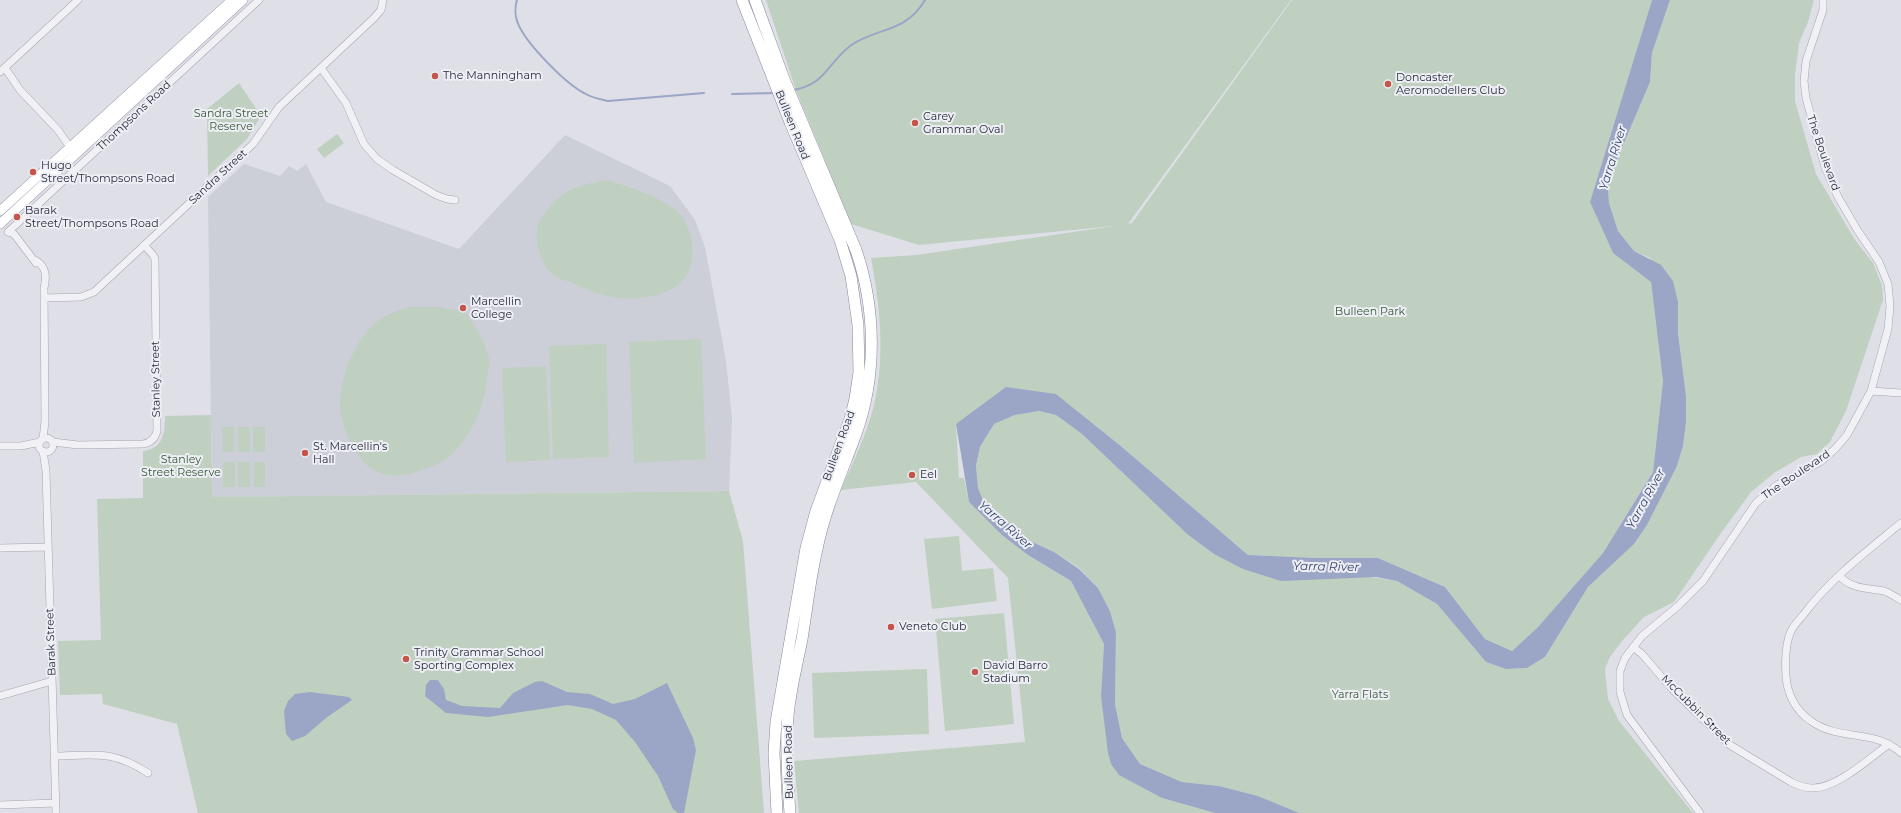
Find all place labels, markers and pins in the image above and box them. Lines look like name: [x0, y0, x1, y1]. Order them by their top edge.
place label: The Manningham: [443, 69, 542, 83]
marker: The Manningham: [430, 71, 440, 81]
place label: Doncaster Aeromodellers Club: [1396, 71, 1505, 97]
marker: Doncaster Aeromodellers Club: [1383, 79, 1393, 89]
place label: Carey Grammar Oval: [923, 110, 1004, 136]
marker: Carey Grammar Oval: [910, 118, 920, 128]
place label: Hugo Street/Thompsons Road: [41, 159, 175, 185]
marker: Hugo Street/Thompsons Road: [28, 167, 38, 177]
place label: Barak Street/Thompsons Road: [25, 204, 159, 230]
marker: Barak Street/Thompsons Road: [12, 212, 22, 222]
place label: Marcellin College: [471, 295, 521, 321]
marker: Marcellin College: [458, 303, 468, 313]
place label: St. Marcellin's Hall: [313, 440, 387, 466]
marker: St. Marcellin's Hall: [300, 448, 310, 458]
place label: Eel: [920, 468, 937, 482]
marker: Eel: [907, 470, 917, 480]
place label: Veneto Club: [899, 620, 966, 634]
marker: Veneto Club: [886, 622, 896, 632]
place label: Trinity Grammar School Sporting Complex: [414, 646, 544, 672]
marker: Trinity Grammar School Sporting Complex: [401, 654, 411, 664]
place label: David Barro Stadium: [983, 659, 1048, 685]
marker: David Barro Stadium: [970, 667, 980, 677]

